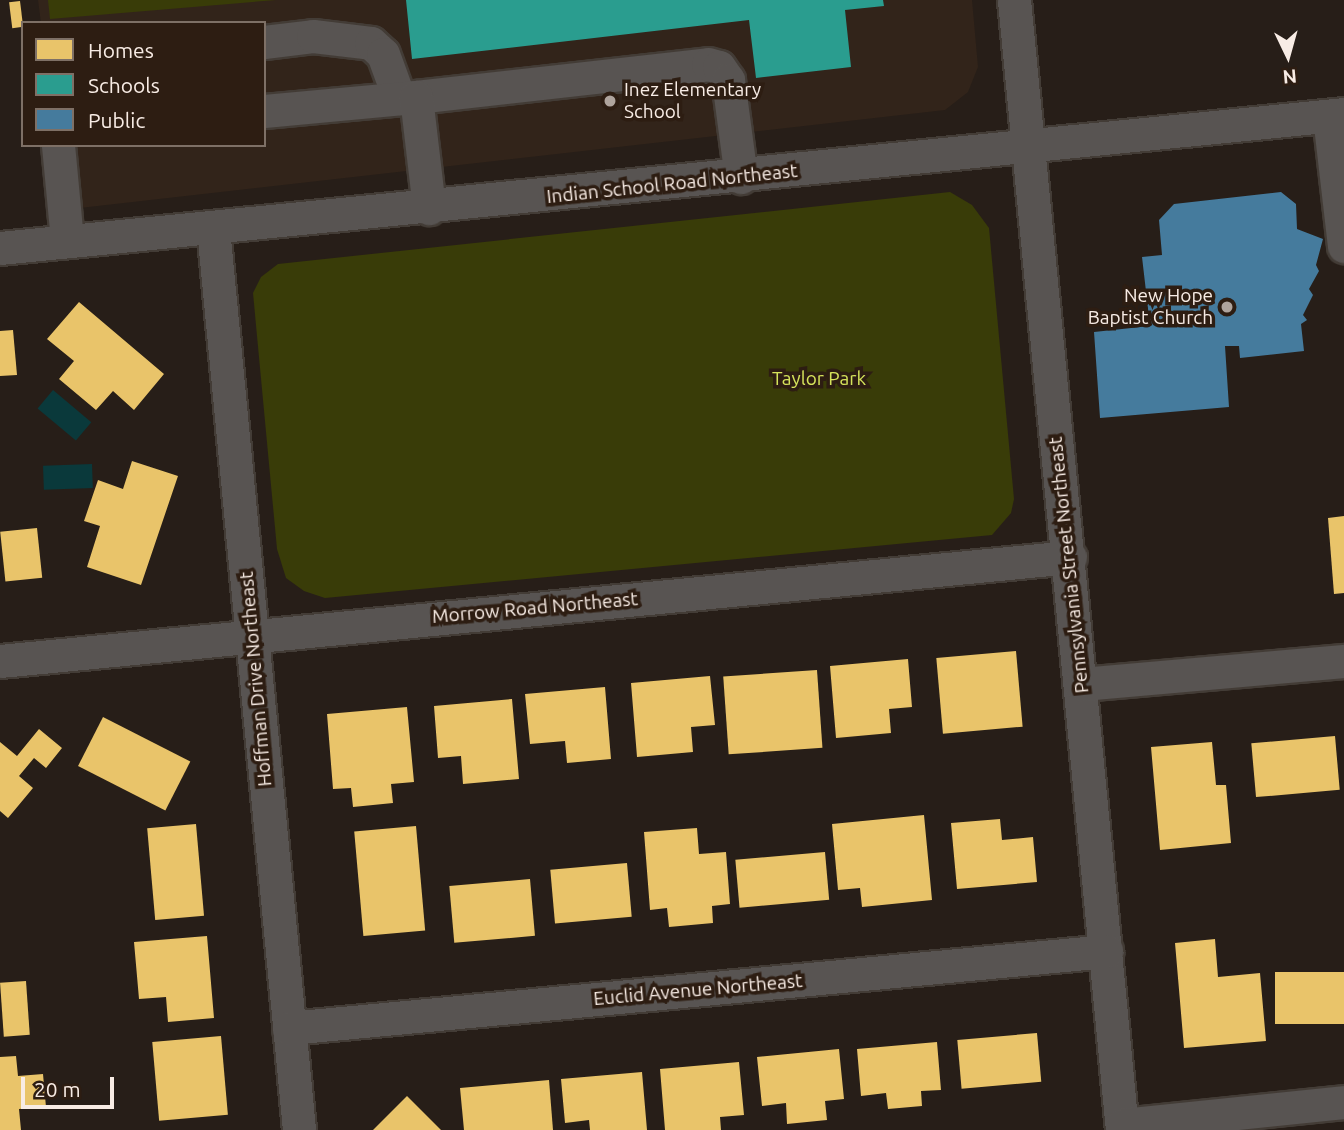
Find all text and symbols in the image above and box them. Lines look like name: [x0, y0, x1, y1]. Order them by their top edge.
legend: [21, 21, 266, 147]
north arrow: [1253, 21, 1323, 91]
text: Homes: [88, 38, 154, 62]
text: N: [1282, 65, 1298, 88]
text: Schools: [88, 73, 160, 97]
place label: Inez Elementary School: [624, 79, 761, 123]
marker: Inez Elementary School: [602, 93, 618, 109]
text: Public: [88, 108, 145, 132]
street label: Indian School Road Northeast: [546, 159, 798, 209]
place label: New Hope Baptist Church: [1088, 285, 1213, 329]
marker: New Hope Baptist Church: [1219, 299, 1235, 315]
park label: Taylor Park: [772, 368, 866, 390]
street label: Pennsylvania Street Northeast: [1044, 436, 1094, 694]
street label: Hoffman Drive Northeast: [235, 571, 277, 787]
street label: Morrow Road Northeast: [431, 588, 639, 628]
street label: Euclid Avenue Northeast: [593, 970, 803, 1010]
scale bar: [24, 1064, 117, 1108]
text: 20 m: [34, 1077, 81, 1101]

